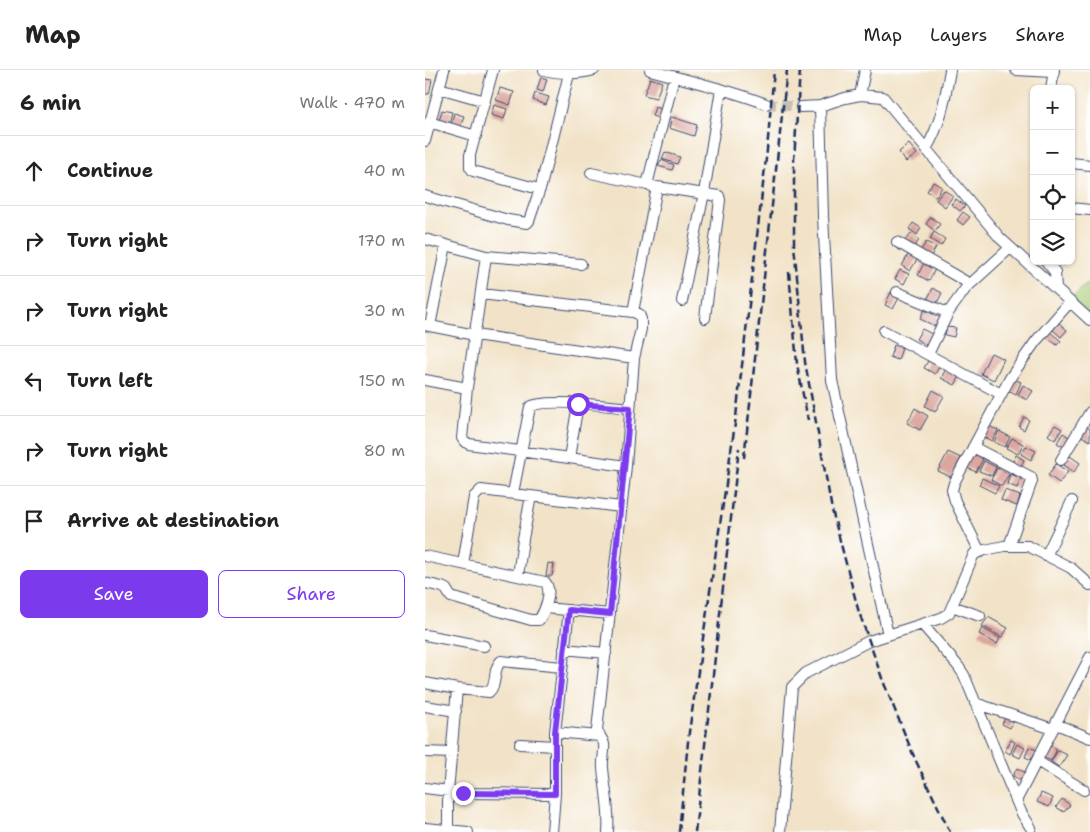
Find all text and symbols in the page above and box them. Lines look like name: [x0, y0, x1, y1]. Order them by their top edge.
text: Map: [25, 19, 81, 51]
text: Map: [864, 23, 902, 47]
text: Layers: [930, 23, 987, 47]
text: Share: [1015, 23, 1065, 47]
map controls: [1030, 85, 1075, 265]
button: +: [1030, 85, 1075, 130]
text: 6 min: [20, 89, 81, 117]
text: Walk · 470 m: [300, 92, 405, 113]
button: −: [1030, 130, 1075, 175]
icon: ahead: [20, 157, 48, 185]
text: Continue: [67, 158, 153, 183]
text: 40 m: [363, 160, 405, 181]
button: locate: [1030, 175, 1075, 220]
button: layers: [1030, 220, 1075, 265]
icon: right: [20, 227, 48, 255]
text: Turn right: [67, 228, 168, 253]
text: 170 m: [358, 230, 405, 251]
icon: right: [20, 297, 48, 325]
text: Turn right: [67, 298, 168, 323]
text: 30 m: [364, 300, 405, 321]
icon: left: [20, 367, 48, 395]
text: Turn left: [67, 368, 153, 393]
text: 150 m: [358, 370, 405, 391]
route start: [567, 393, 590, 416]
icon: right: [20, 437, 48, 465]
text: Turn right: [67, 438, 168, 463]
text: 80 m: [364, 440, 405, 461]
icon: arrive: [20, 507, 48, 535]
text: Arrive at destination: [67, 508, 279, 533]
button: Save: [20, 570, 208, 618]
button: Share: [218, 570, 405, 618]
route end: [452, 782, 475, 805]

